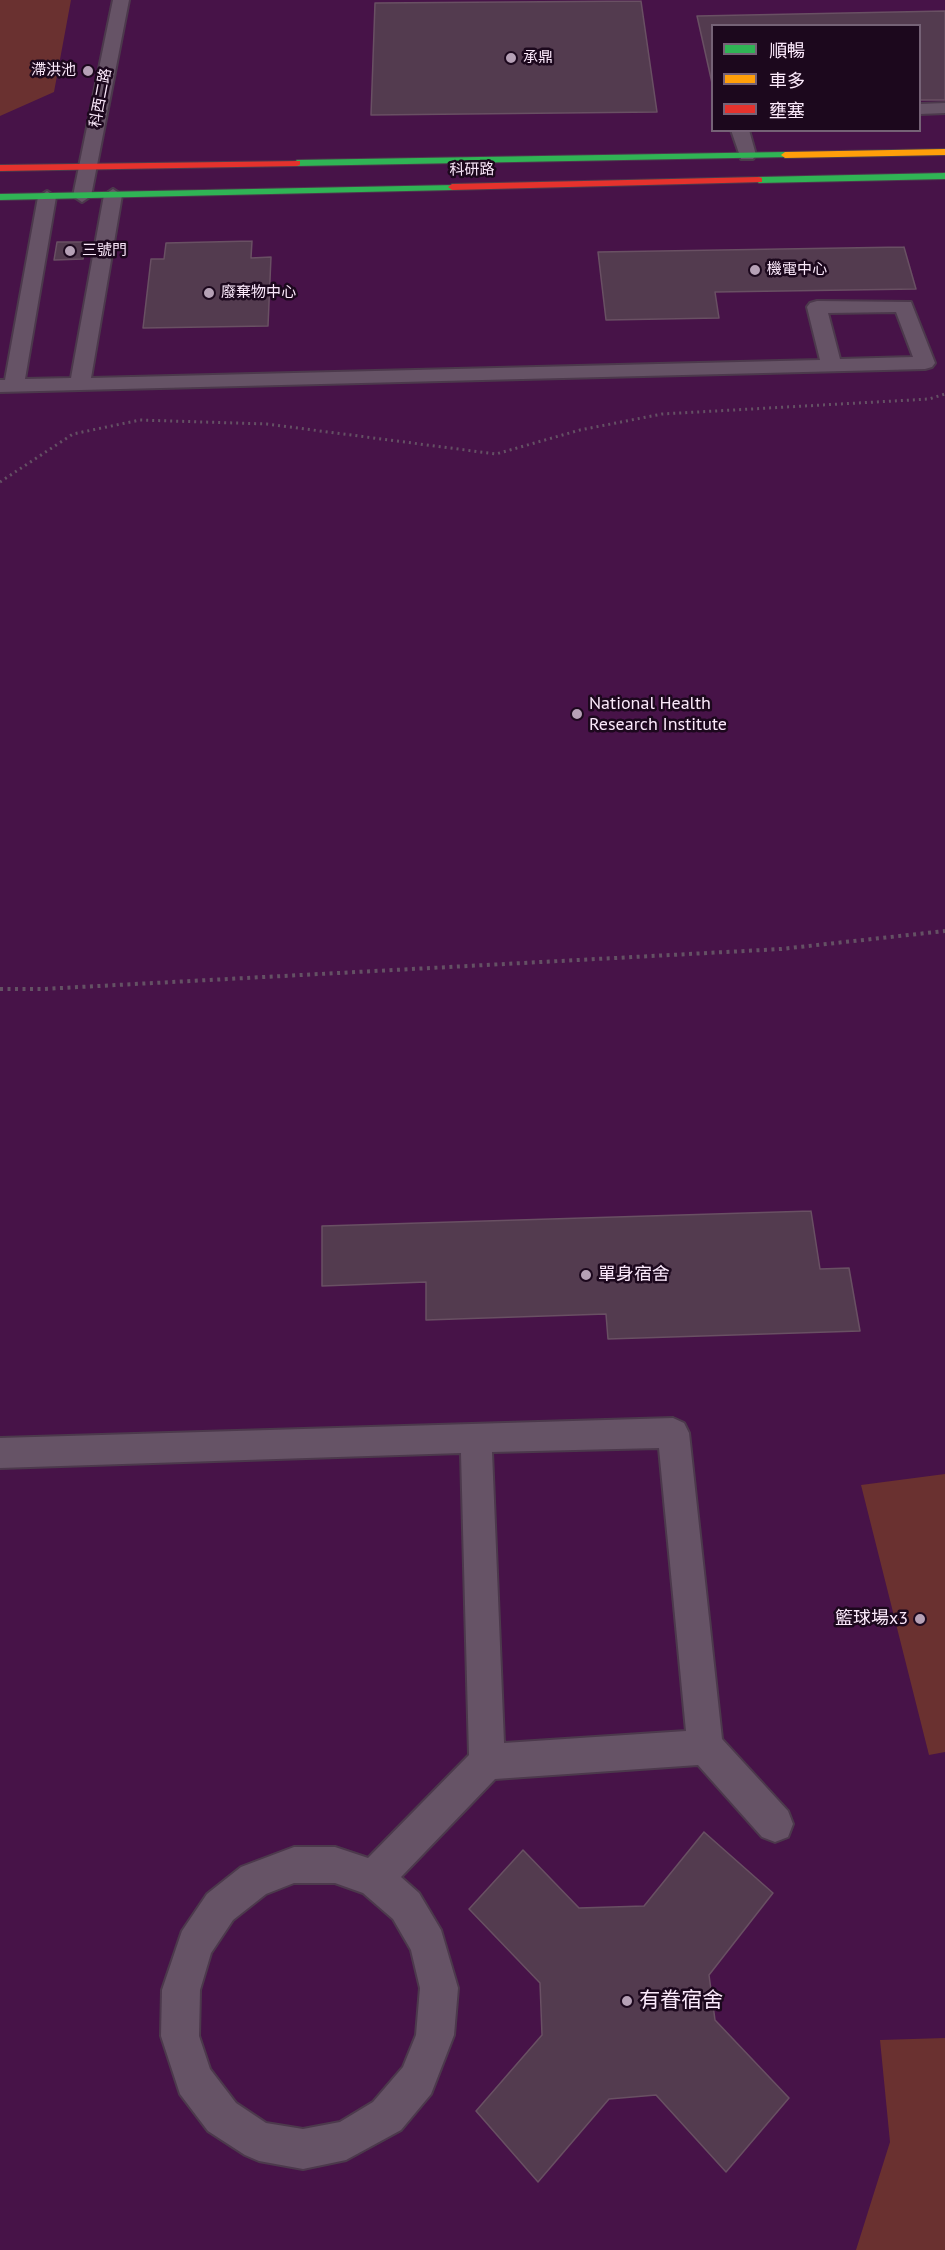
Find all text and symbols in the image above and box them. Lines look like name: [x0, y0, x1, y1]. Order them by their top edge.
legend: [711, 24, 921, 132]
text: 順暢: [769, 39, 805, 62]
place label: 承鼎: [523, 49, 553, 67]
marker: 承鼎: [504, 51, 518, 65]
place label: 滯洪池: [31, 62, 76, 80]
marker: 滯洪池: [81, 64, 95, 78]
street label: 科西二路: [86, 67, 116, 129]
text: 車多: [769, 69, 805, 92]
text: 壅塞: [769, 99, 805, 122]
street label: 科研路: [449, 161, 495, 179]
place label: 三號門: [82, 242, 127, 260]
marker: 三號門: [63, 244, 77, 258]
place label: 機電中心: [767, 261, 827, 279]
marker: 機電中心: [748, 263, 762, 277]
place label: 廢棄物中心: [221, 284, 296, 302]
marker: 廢棄物中心: [202, 286, 216, 300]
place label: National Health Research Institute: [589, 693, 727, 736]
marker: National Health Research Institute: [570, 707, 584, 721]
place label: 單身宿舍: [598, 1264, 670, 1286]
marker: 單身宿舍: [579, 1268, 593, 1282]
place label: 籃球場x3: [835, 1608, 908, 1630]
marker: 籃球場x3: [913, 1612, 927, 1626]
place label: 有眷宿舍: [639, 1988, 723, 2014]
marker: 有眷宿舍: [620, 1994, 634, 2008]

